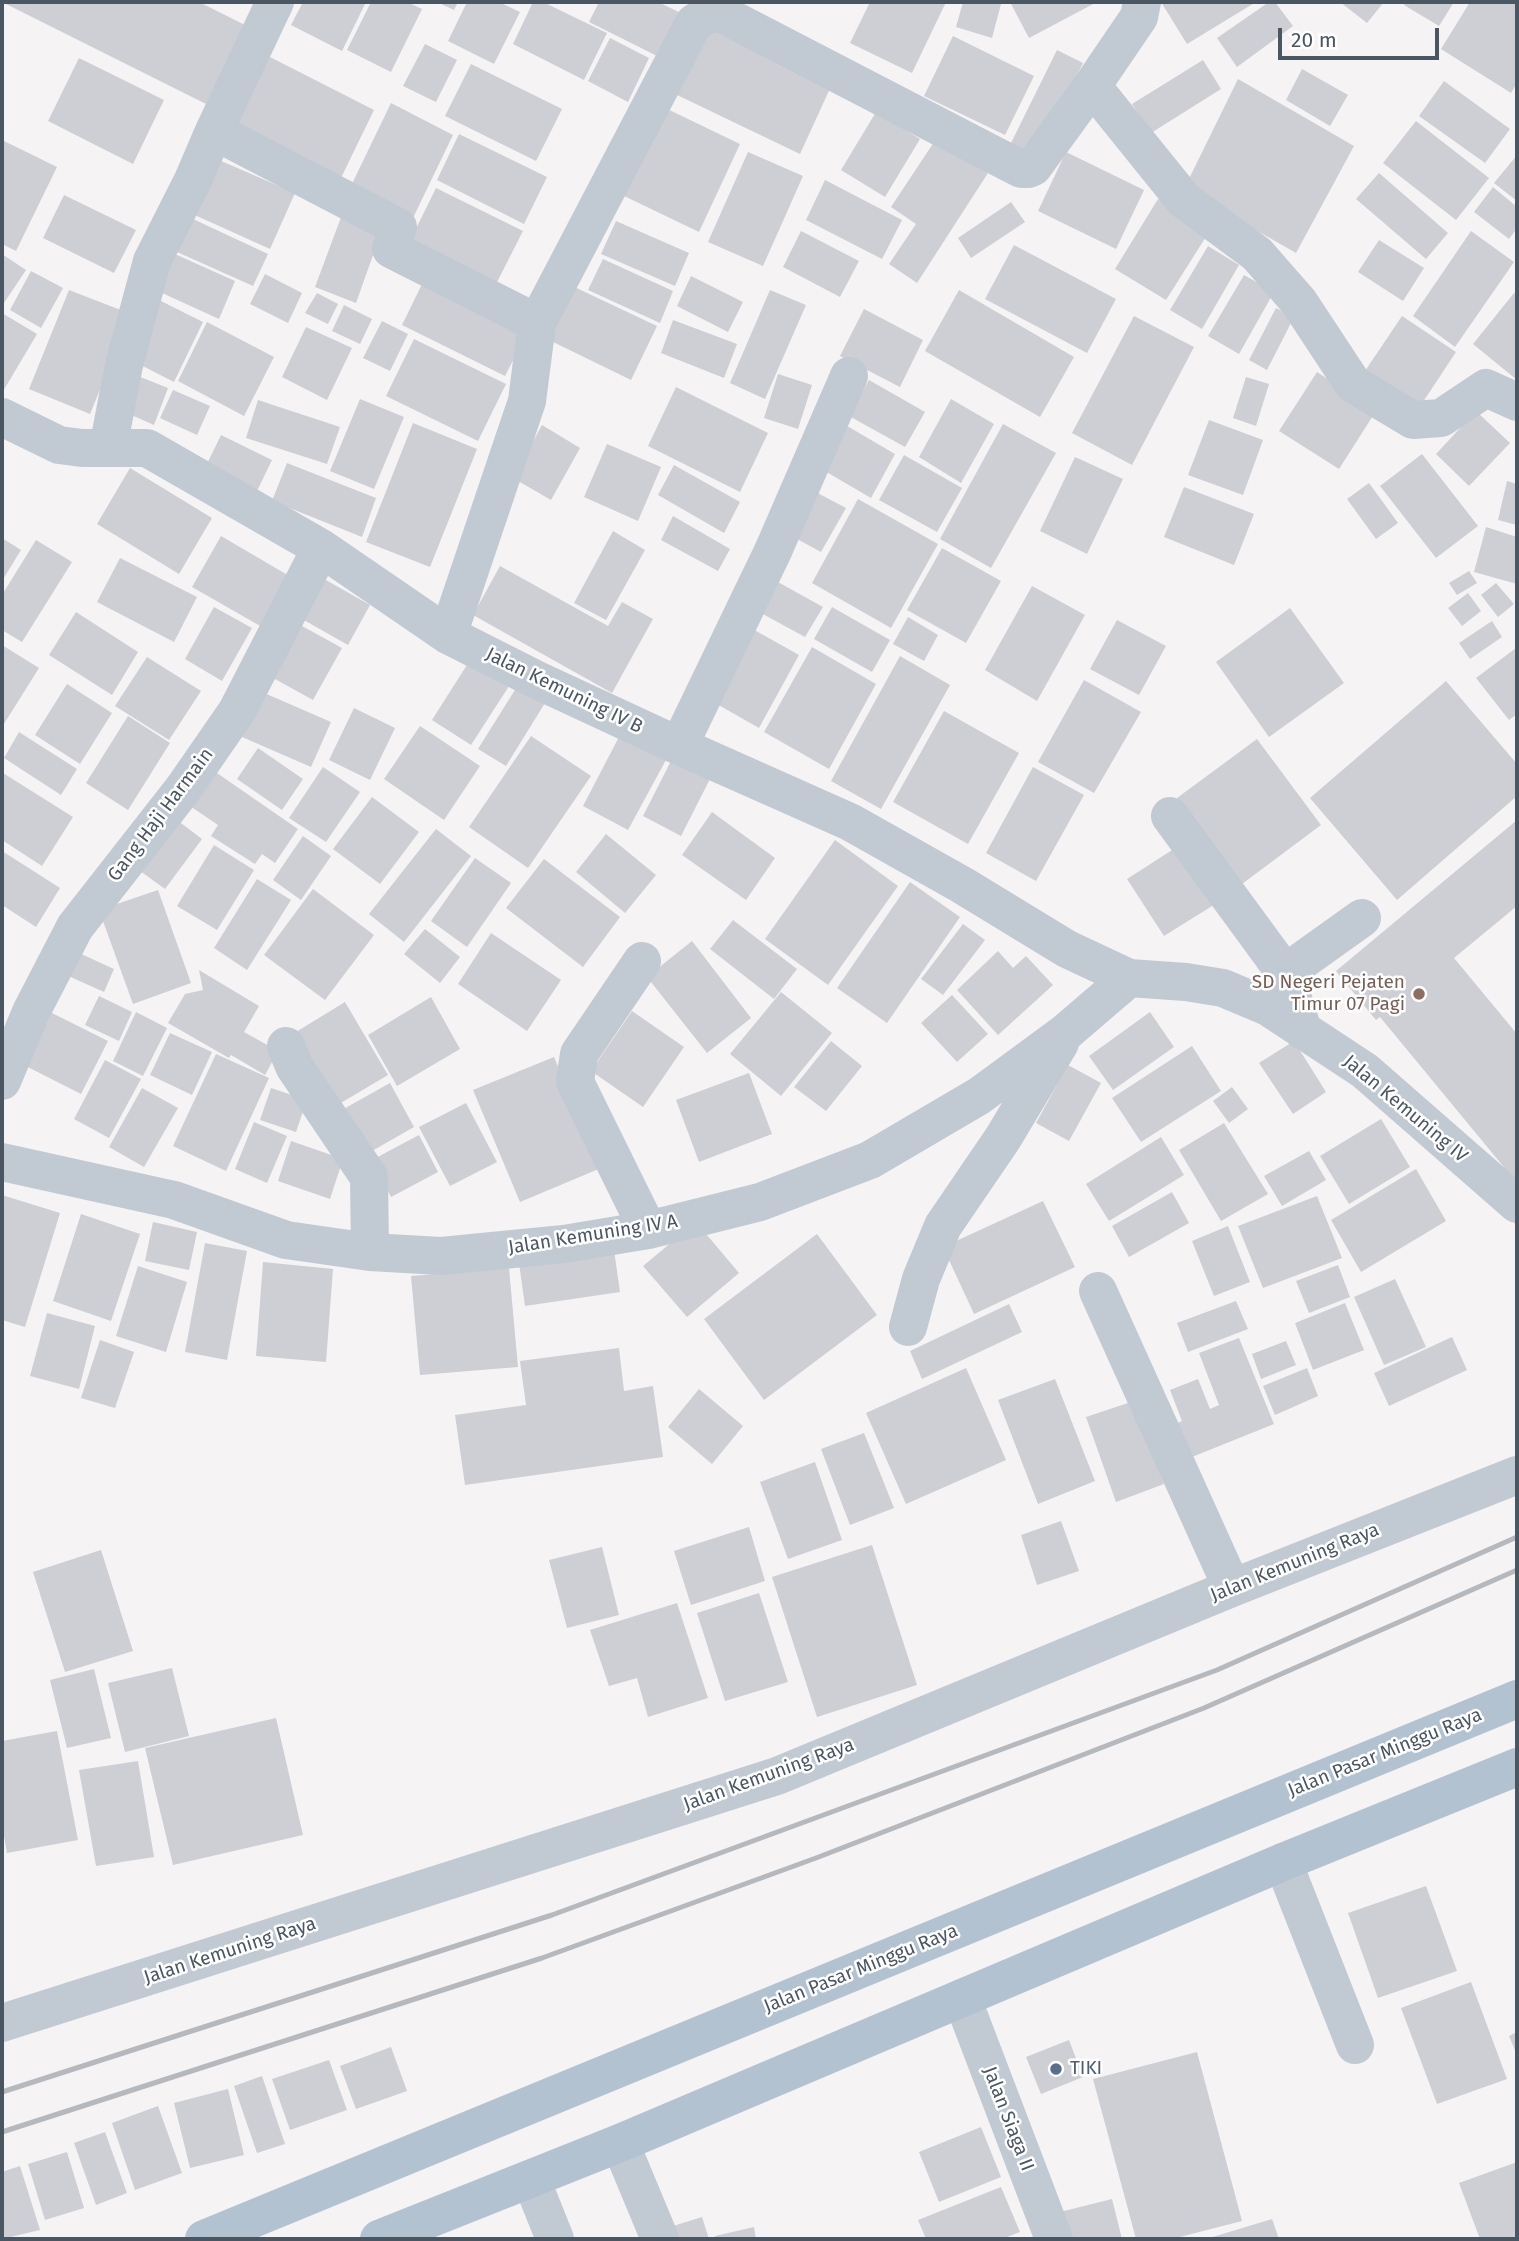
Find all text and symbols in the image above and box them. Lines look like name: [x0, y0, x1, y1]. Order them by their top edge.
scale bar: [1281, 14, 1442, 58]
text: 20 m: [1291, 27, 1337, 53]
street label: Jalan Kemuning IV B: [482, 643, 646, 739]
street label: Gang Haji Harmain: [103, 744, 219, 886]
place label: SD Negeri Pejaten Timur 07 Pagi: [1252, 972, 1405, 1016]
marker: SD Negeri Pejaten Timur 07 Pagi: [1411, 986, 1427, 1002]
street label: Jalan Kemuning IV: [1338, 1050, 1472, 1168]
street label: Jalan Kemuning IV A: [507, 1210, 679, 1260]
street label: Jalan Kemuning Raya: [1207, 1519, 1383, 1607]
street label: Jalan Pasar Minggu Raya: [1285, 1704, 1485, 1802]
street label: Jalan Kemuning Raya: [681, 1734, 857, 1816]
street label: Jalan Kemuning Raya: [141, 1912, 319, 1990]
street label: Jalan Pasar Minggu Raya: [761, 1920, 961, 2018]
place label: TIKI: [1070, 2058, 1102, 2080]
marker: TIKI: [1048, 2061, 1064, 2077]
street label: Jalan Siaga II: [978, 2064, 1038, 2174]

